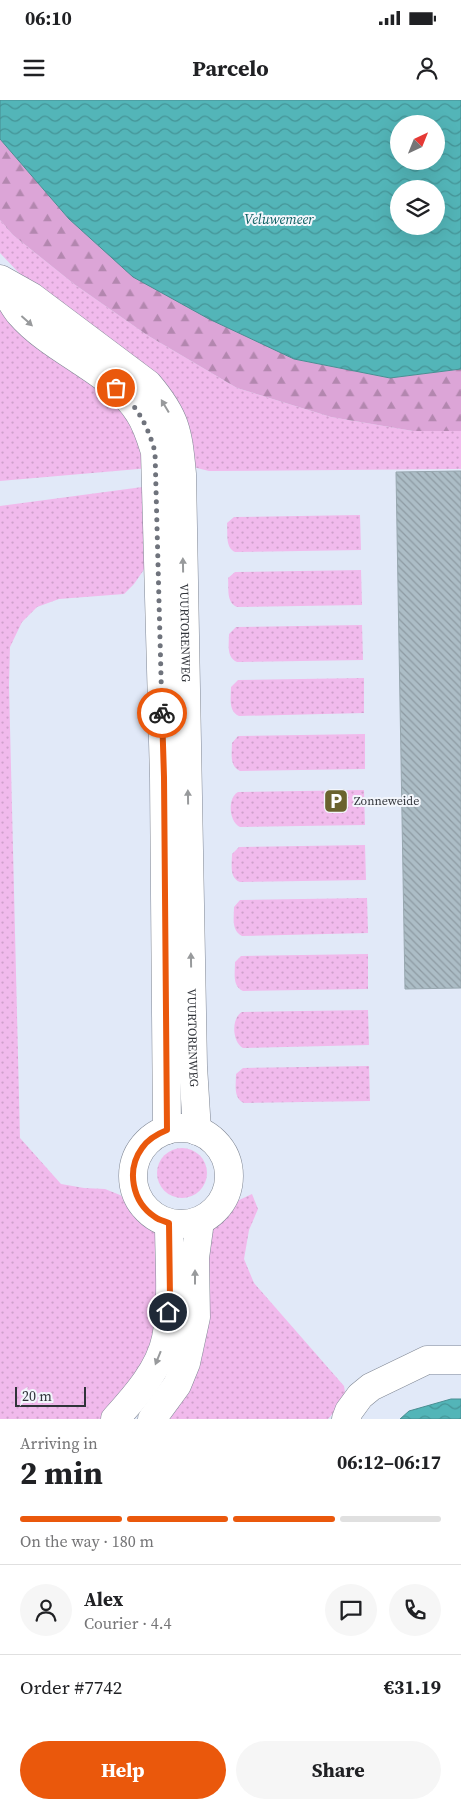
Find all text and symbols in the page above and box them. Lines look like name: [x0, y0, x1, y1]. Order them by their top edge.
text: 06:10: [25, 5, 72, 31]
text: Parcelo: [192, 53, 269, 83]
icon: menu: [20, 54, 48, 82]
icon: person: [413, 54, 441, 82]
north arrow: [390, 115, 445, 170]
map controls: [390, 115, 445, 235]
button: layers: [390, 180, 445, 235]
water label: Veluwemeer: [244, 209, 314, 229]
one-way arrow: [21, 315, 33, 327]
pin: [95, 367, 137, 409]
icon: bag: [102, 374, 130, 402]
one-way arrow: [160, 399, 169, 412]
one-way arrow: [179, 557, 187, 573]
street label: VUURTORENWEG: [176, 583, 194, 682]
courier: [137, 688, 187, 738]
icon: bike: [148, 699, 176, 727]
parking icon: Zonneweide: [323, 788, 349, 814]
one-way arrow: [184, 789, 192, 805]
place label: Zonneweide: [354, 793, 419, 809]
one-way arrow: [187, 952, 195, 968]
street label: VUURTORENWEG: [184, 988, 202, 1087]
one-way arrow: [191, 1268, 199, 1284]
pin: [147, 1291, 189, 1333]
icon: home: [154, 1298, 182, 1326]
one-way arrow: [154, 1351, 162, 1366]
scale bar: [15, 1384, 86, 1407]
text: 20 m: [22, 1386, 52, 1406]
text: Arriving in: [20, 1432, 98, 1454]
text: 06:12–06:17: [337, 1449, 441, 1475]
text: 2 min: [20, 1451, 103, 1495]
text: On the way · 180 m: [20, 1530, 154, 1552]
button: person: [20, 1584, 72, 1636]
button: chat: [325, 1584, 377, 1636]
button: phone: [389, 1584, 441, 1636]
text: Alex: [84, 1586, 123, 1612]
text: Courier · 4.4: [84, 1612, 172, 1634]
text: Order #7742: [20, 1674, 122, 1700]
text: €31.19: [384, 1674, 441, 1700]
button: Help: [20, 1741, 226, 1799]
button: Share: [236, 1741, 441, 1799]

